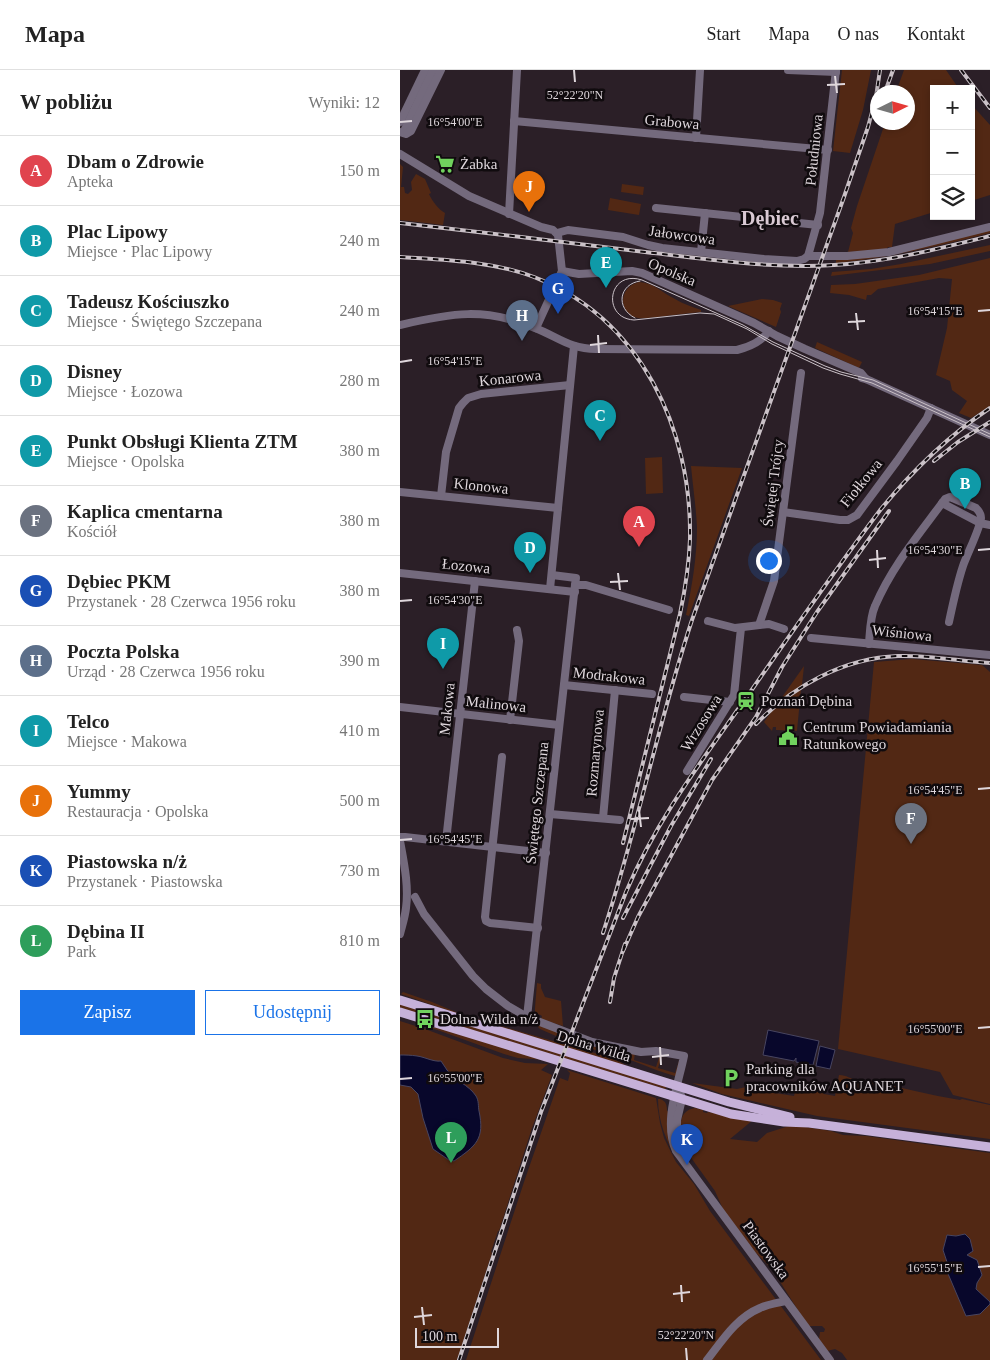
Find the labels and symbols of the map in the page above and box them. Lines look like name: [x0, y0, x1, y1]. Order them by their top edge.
north arrow: [870, 85, 915, 130]
text: 52°22'20"N: [547, 88, 604, 102]
street label: Grabowa: [644, 112, 700, 132]
street label: Południowa: [802, 113, 826, 186]
text: 16°54'00"E: [427, 115, 483, 129]
supermarket icon: Żabka: [434, 153, 456, 175]
place label: Żabka: [460, 156, 498, 172]
pin: J: [513, 171, 545, 212]
district label: Dębiec: [741, 207, 799, 230]
street label: Jałowcowa: [648, 222, 716, 248]
pin: E: [590, 247, 622, 288]
street label: Opolska: [646, 255, 698, 289]
pin: G: [542, 273, 574, 314]
pin: H: [506, 300, 538, 341]
text: 16°54'15"E: [907, 304, 963, 318]
text: 16°54'15"E: [427, 354, 483, 368]
street label: Konarowa: [478, 367, 542, 389]
pin: C: [584, 400, 616, 441]
street label: Świętej Trójcy: [760, 438, 786, 528]
street label: Fiołkowa: [837, 456, 885, 510]
pin: B: [949, 468, 981, 509]
street label: Klonowa: [453, 475, 510, 497]
pin: A: [623, 506, 655, 547]
pin: D: [514, 532, 546, 573]
text: 16°54'30"E: [907, 543, 963, 557]
your location: [756, 548, 782, 574]
street label: Łozowa: [441, 556, 491, 577]
text: 16°54'30"E: [427, 593, 483, 607]
street label: Wiśniowa: [871, 622, 933, 644]
pin: I: [427, 628, 459, 669]
street label: Modrakowa: [572, 664, 646, 688]
street label: Makowa: [436, 682, 458, 736]
station icon: Poznań Dębina: [735, 690, 757, 712]
street label: Wrzosowa: [677, 692, 725, 754]
street label: Malinowa: [465, 693, 527, 715]
place label: Poznań Dębina: [761, 693, 853, 709]
street label: Rozmarynowa: [583, 708, 607, 797]
place label: Centrum Powiadamiania Ratunkowego: [803, 719, 952, 752]
public building icon: Centrum Powiadamiania Ratunkowego: [777, 725, 799, 747]
street label: Świętego Szczepana: [523, 741, 551, 865]
text: 16°54'45"E: [907, 783, 963, 797]
pin: F: [895, 803, 927, 844]
text: 16°54'45"E: [427, 832, 483, 846]
bus stop icon: Dolna Wilda n/ż: [414, 1008, 436, 1030]
place label: Dolna Wilda n/ż: [440, 1011, 539, 1027]
text: 16°55'00"E: [907, 1022, 963, 1036]
street label: Dolna Wilda: [555, 1027, 633, 1065]
place label: Parking dla pracowników AQUANET: [746, 1061, 903, 1094]
parking icon: Parking dla pracowników AQUANET: [720, 1067, 742, 1089]
text: 16°55'00"E: [427, 1071, 483, 1085]
pin: L: [435, 1122, 467, 1163]
pin: K: [671, 1124, 703, 1165]
street label: Piastowska: [740, 1218, 793, 1282]
text: 16°55'15"E: [907, 1261, 963, 1275]
scale bar: [415, 1325, 499, 1348]
text: 52°22'20"N: [658, 1328, 715, 1342]

